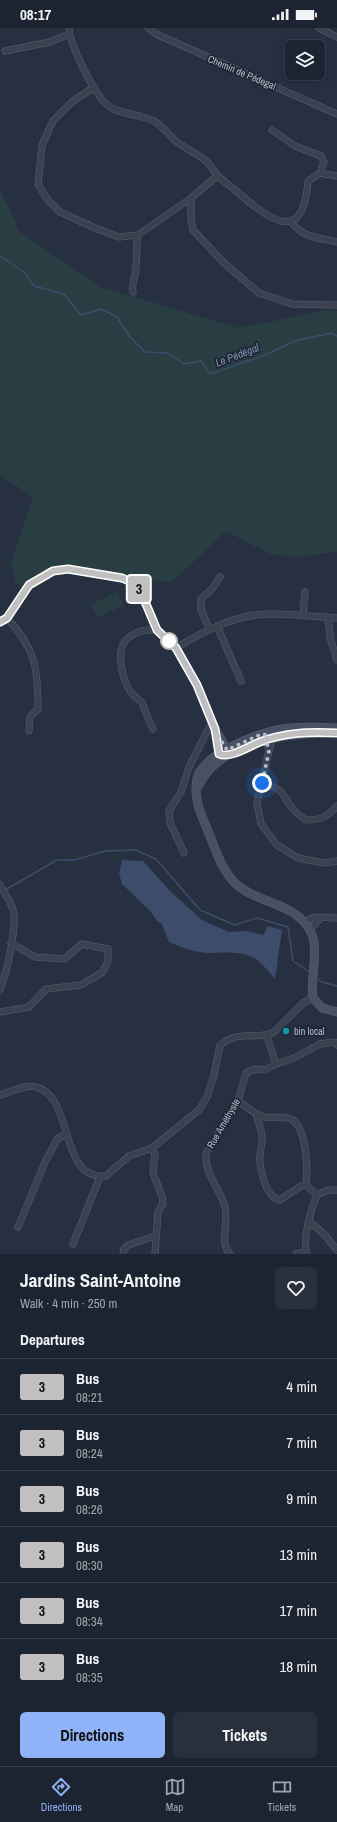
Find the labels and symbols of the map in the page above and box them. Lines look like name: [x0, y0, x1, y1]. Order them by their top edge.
street label: Chemin de Pédegal: [206, 52, 278, 93]
water label: Le Pédégal: [213, 340, 262, 370]
line badge: 3: [126, 576, 152, 602]
unlabelled marker: [160, 632, 178, 650]
your location: [252, 773, 272, 793]
place label: bin local: [294, 1025, 325, 1038]
marker: bin local: [281, 1026, 291, 1036]
street label: Rue Améthyste: [204, 1096, 243, 1151]

